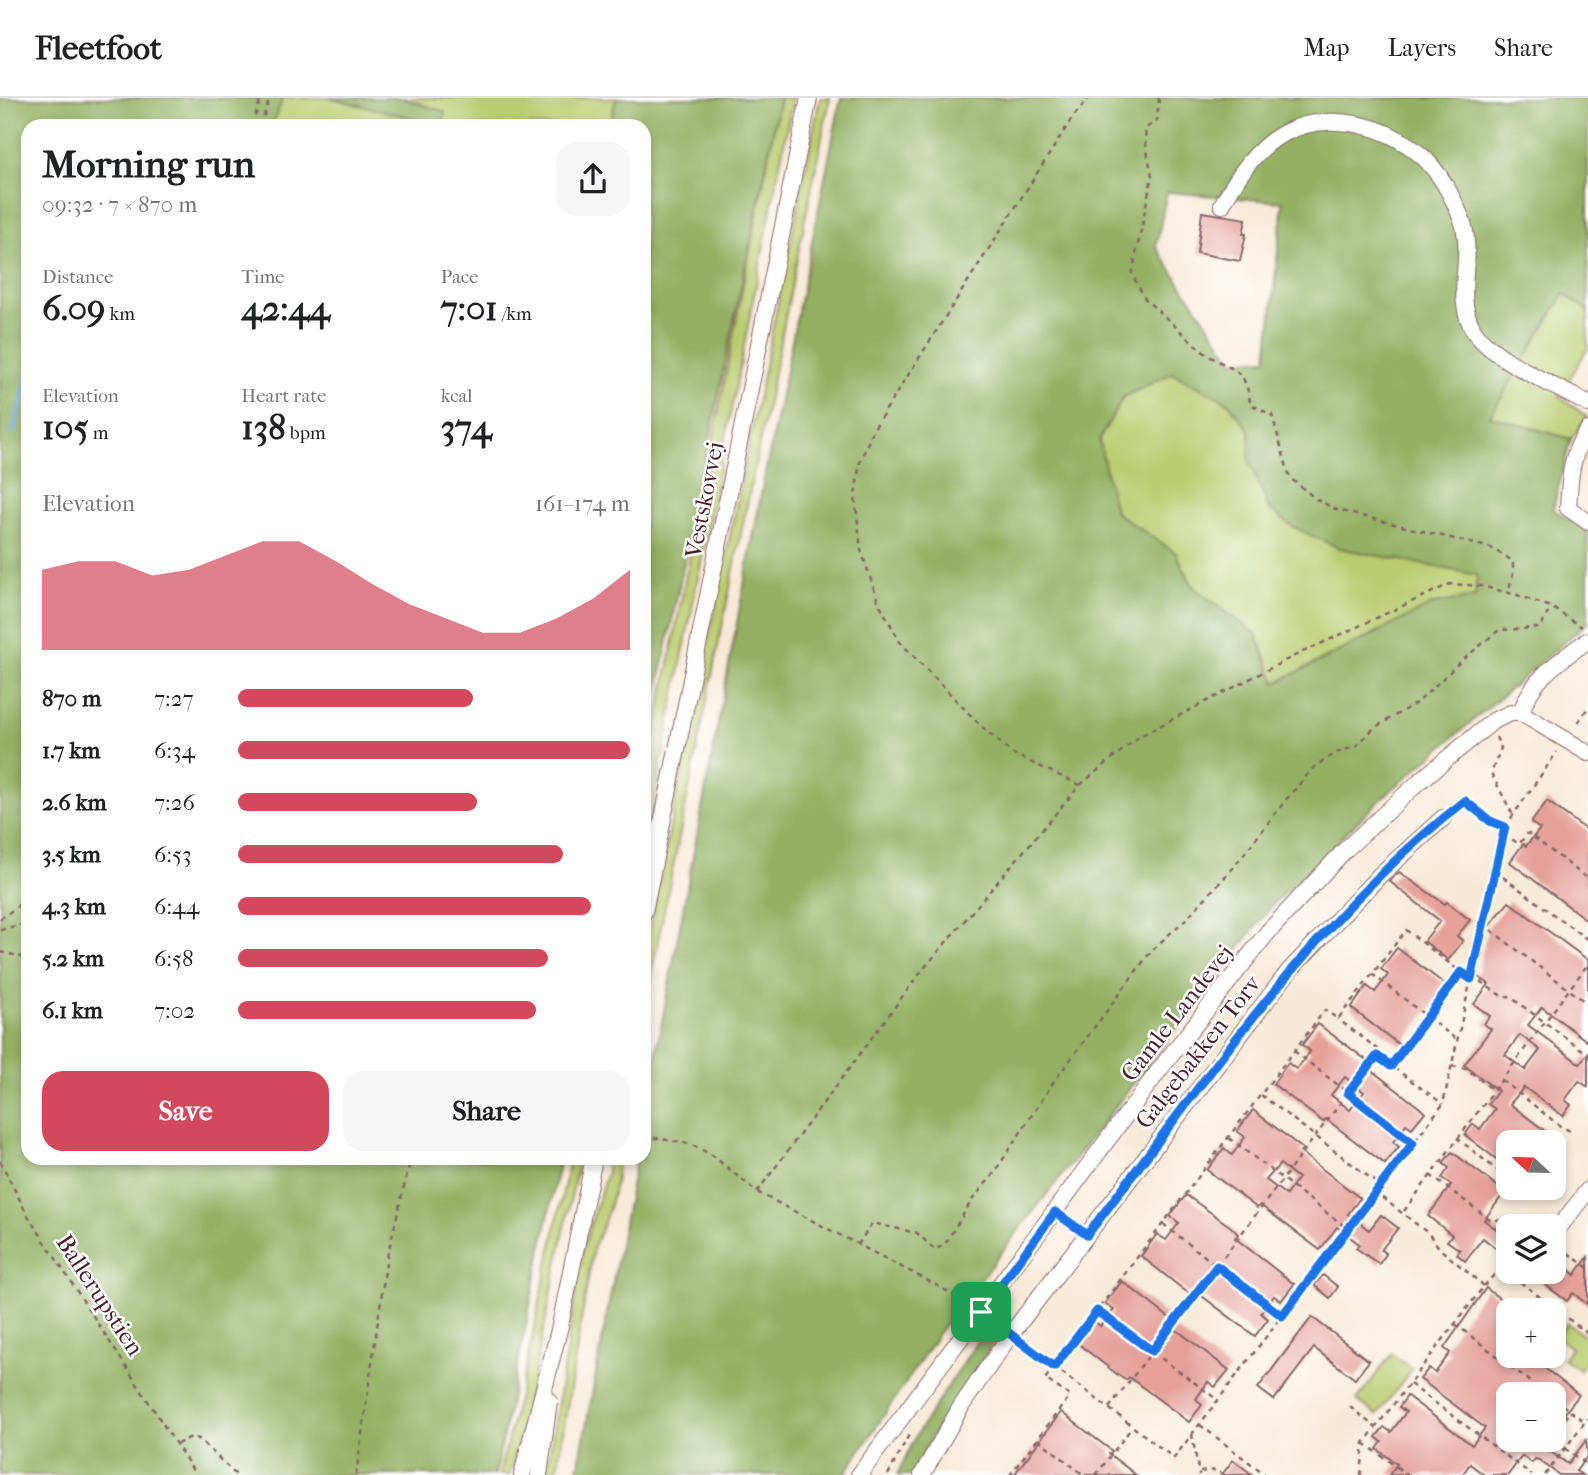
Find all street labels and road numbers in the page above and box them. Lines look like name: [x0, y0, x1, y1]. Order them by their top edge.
street label: Vestskovvej: [679, 440, 729, 561]
street label: Gamle Landevej: [1115, 939, 1239, 1087]
street label: Galgebakken Torv: [1130, 969, 1267, 1134]
street label: Ballerupstien: [50, 1229, 150, 1361]

